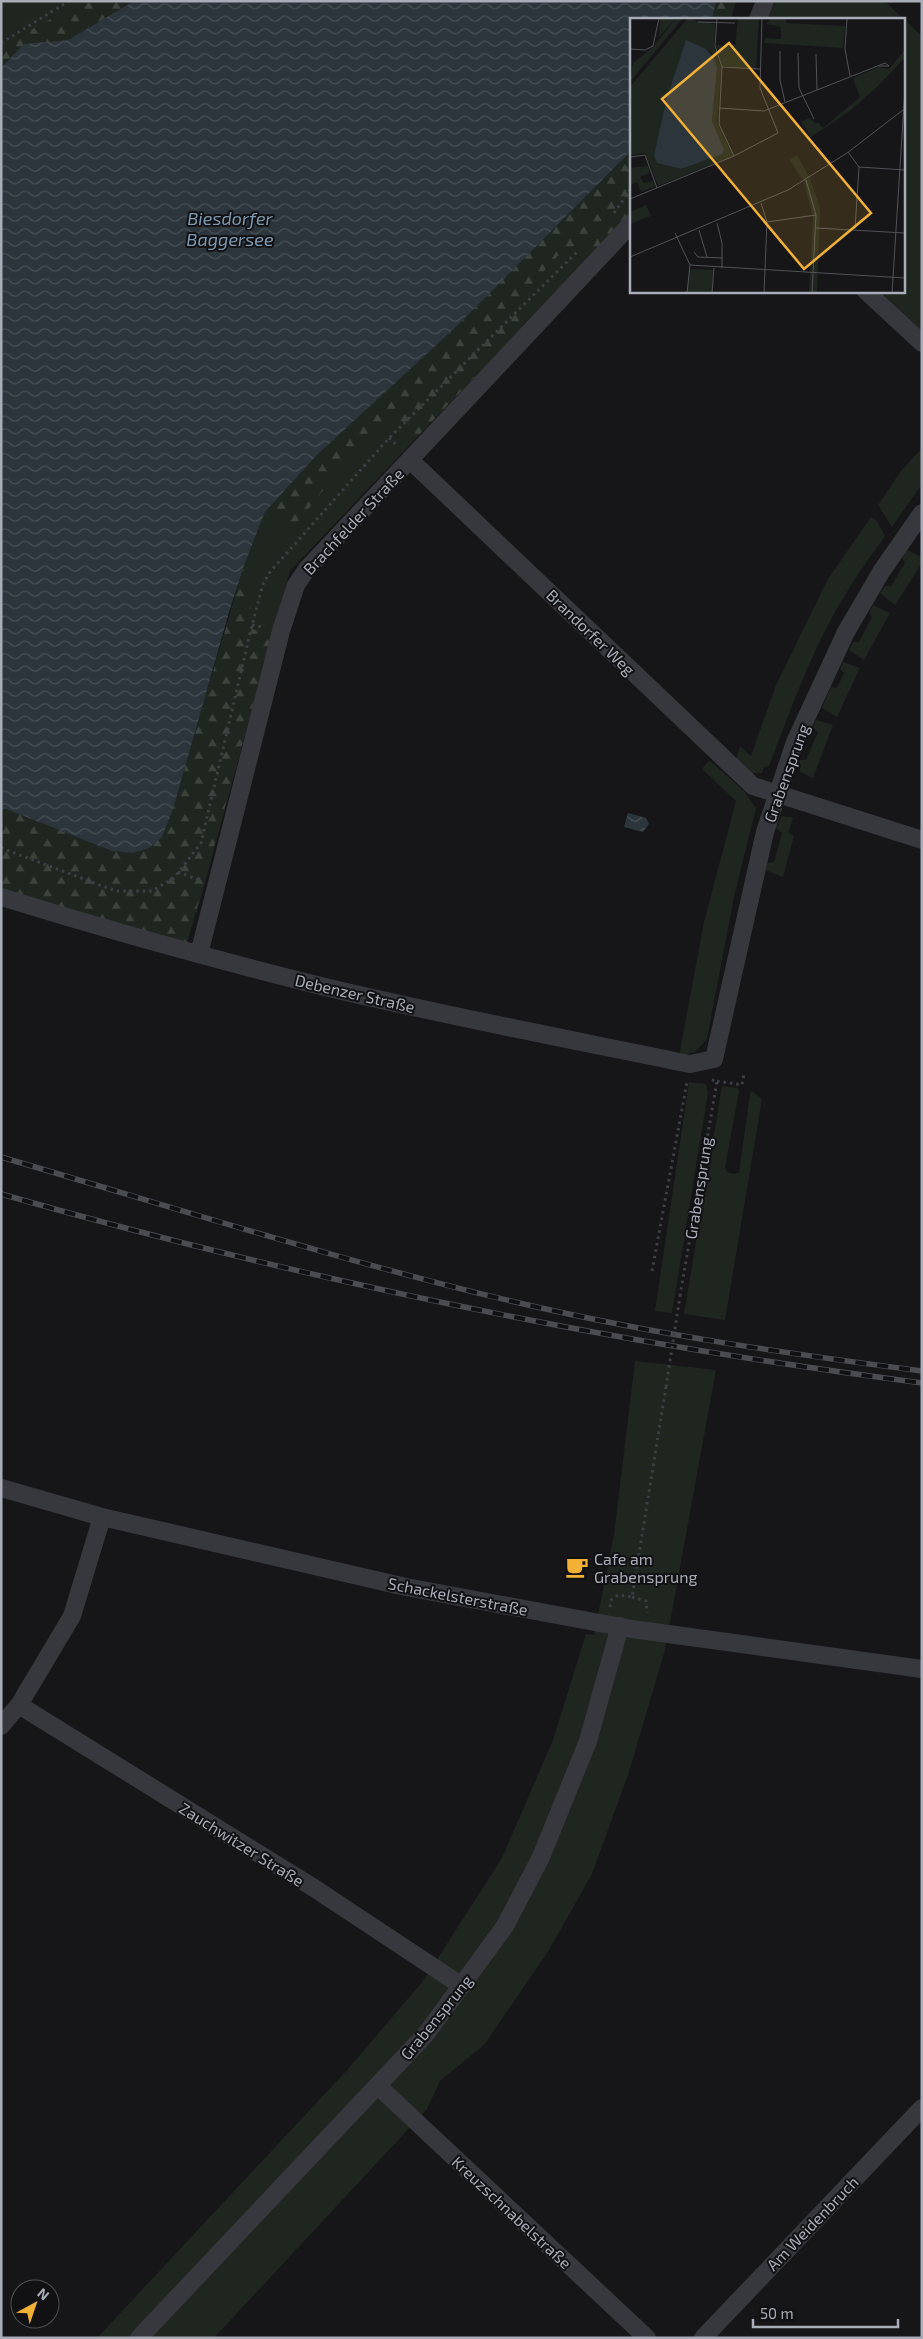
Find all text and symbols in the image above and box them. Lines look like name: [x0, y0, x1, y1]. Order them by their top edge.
inset map: [630, 18, 906, 292]
water label: Biesdorfer Baggersee: [186, 207, 274, 250]
street label: Brachfelder Straße: [299, 464, 407, 578]
street label: Brandorfer Weg: [543, 585, 639, 679]
street label: Grabensprung: [759, 721, 813, 825]
street label: Debenzer Straße: [293, 970, 417, 1016]
street label: Grabensprung: [681, 1135, 715, 1241]
place label: Cafe am Grabensprung: [594, 1549, 697, 1586]
cafe icon: Cafe am Grabensprung: [564, 1554, 590, 1580]
street label: Schackelsterstraße: [386, 1573, 530, 1619]
street label: Zauchwitzer Straße: [176, 1798, 308, 1890]
street label: Grabensprung: [396, 1971, 476, 2063]
street label: Kreuzschnabelstraße: [448, 2152, 576, 2272]
street label: Am Weidenbruch: [762, 2172, 862, 2274]
north arrow: [10, 2279, 60, 2329]
text: N: [34, 2284, 53, 2303]
scale bar: [753, 2296, 898, 2328]
text: 50 m: [760, 2304, 794, 2322]

